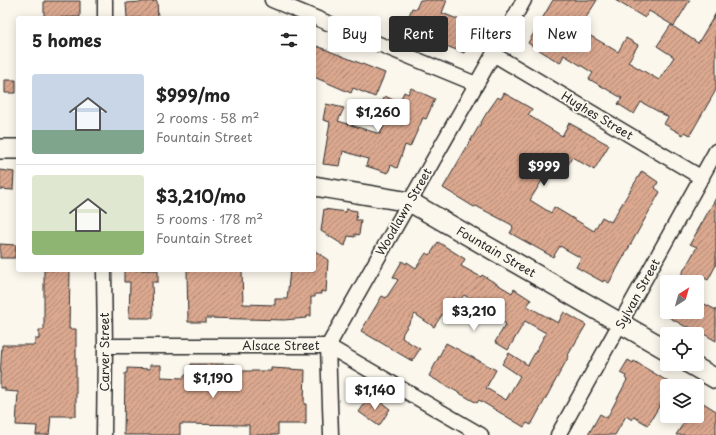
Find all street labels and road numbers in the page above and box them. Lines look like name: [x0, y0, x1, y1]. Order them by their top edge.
street label: Hughes Street: [558, 87, 637, 144]
street label: Woodlawn Street: [371, 164, 436, 259]
street label: Fountain Street: [454, 221, 540, 281]
street label: Sylvan Street: [610, 255, 664, 332]
street label: Carver Street: [95, 313, 113, 391]
street label: Alsace Street: [242, 336, 320, 354]

